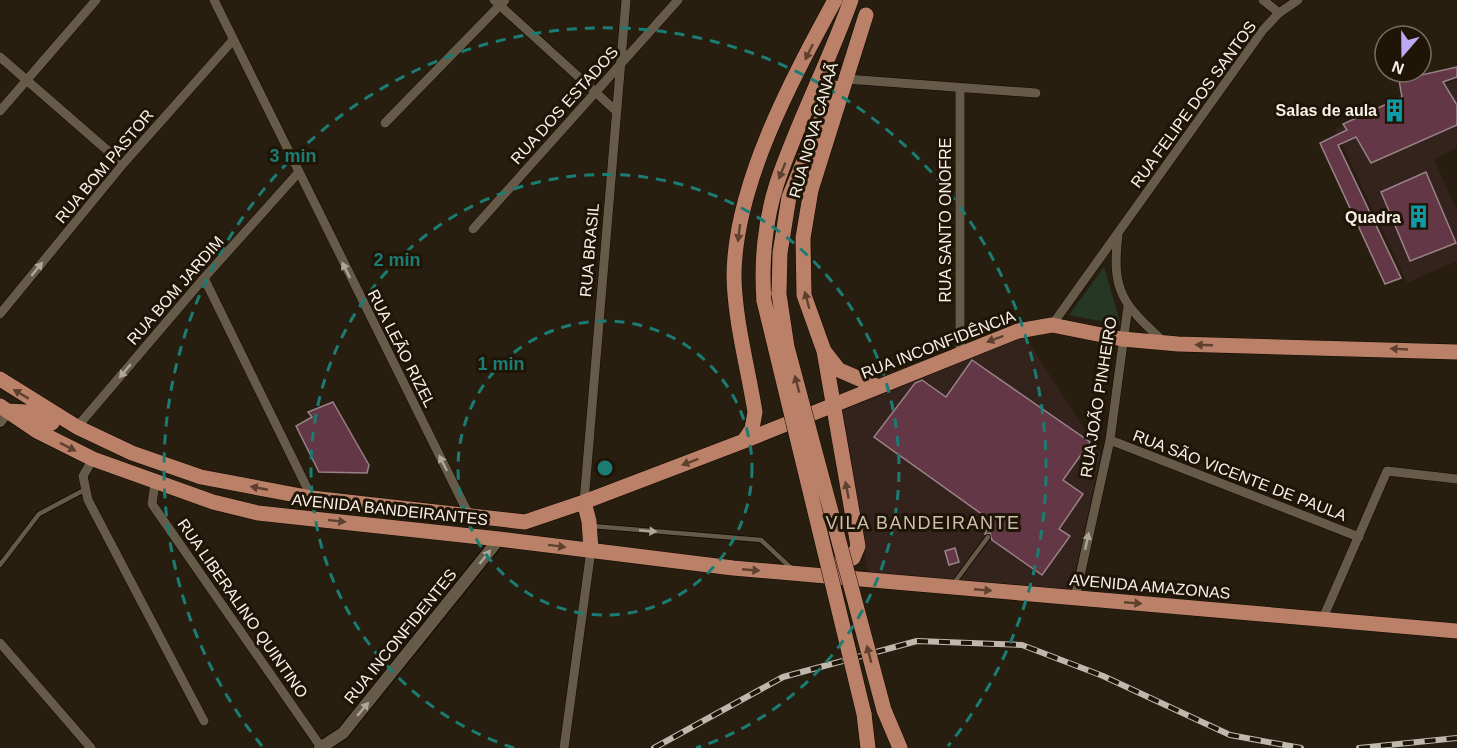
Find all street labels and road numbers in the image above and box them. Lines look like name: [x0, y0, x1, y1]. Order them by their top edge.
street label: RUA FELIPE DOS SANTOS: [1127, 18, 1260, 191]
street label: RUA DOS ESTADOS: [507, 43, 621, 167]
street label: RUA NOVA CANAÃ: [784, 60, 841, 200]
street label: RUA BOM PASTOR: [52, 106, 157, 226]
street label: RUA SANTO ONOFRE: [937, 137, 954, 303]
street label: RUA BRASIL: [577, 202, 602, 298]
street label: RUA BOM JARDIM: [124, 233, 227, 348]
street label: RUA LEÃO RIZEL: [365, 286, 440, 410]
street label: RUA INCONFIDÊNCIA: [858, 306, 1018, 382]
street label: RUA JOÃO PINHEIRO: [1075, 315, 1120, 479]
street label: RUA SÃO VICENTE DE PAULA: [1131, 425, 1350, 524]
street label: AVENIDA BANDEIRANTES: [291, 491, 489, 528]
street label: RUA LIBERALINO QUINTINO: [174, 516, 311, 701]
street label: RUA INCONFIDENTES: [341, 566, 460, 707]
street label: AVENIDA AMAZONAS: [1069, 571, 1231, 602]

